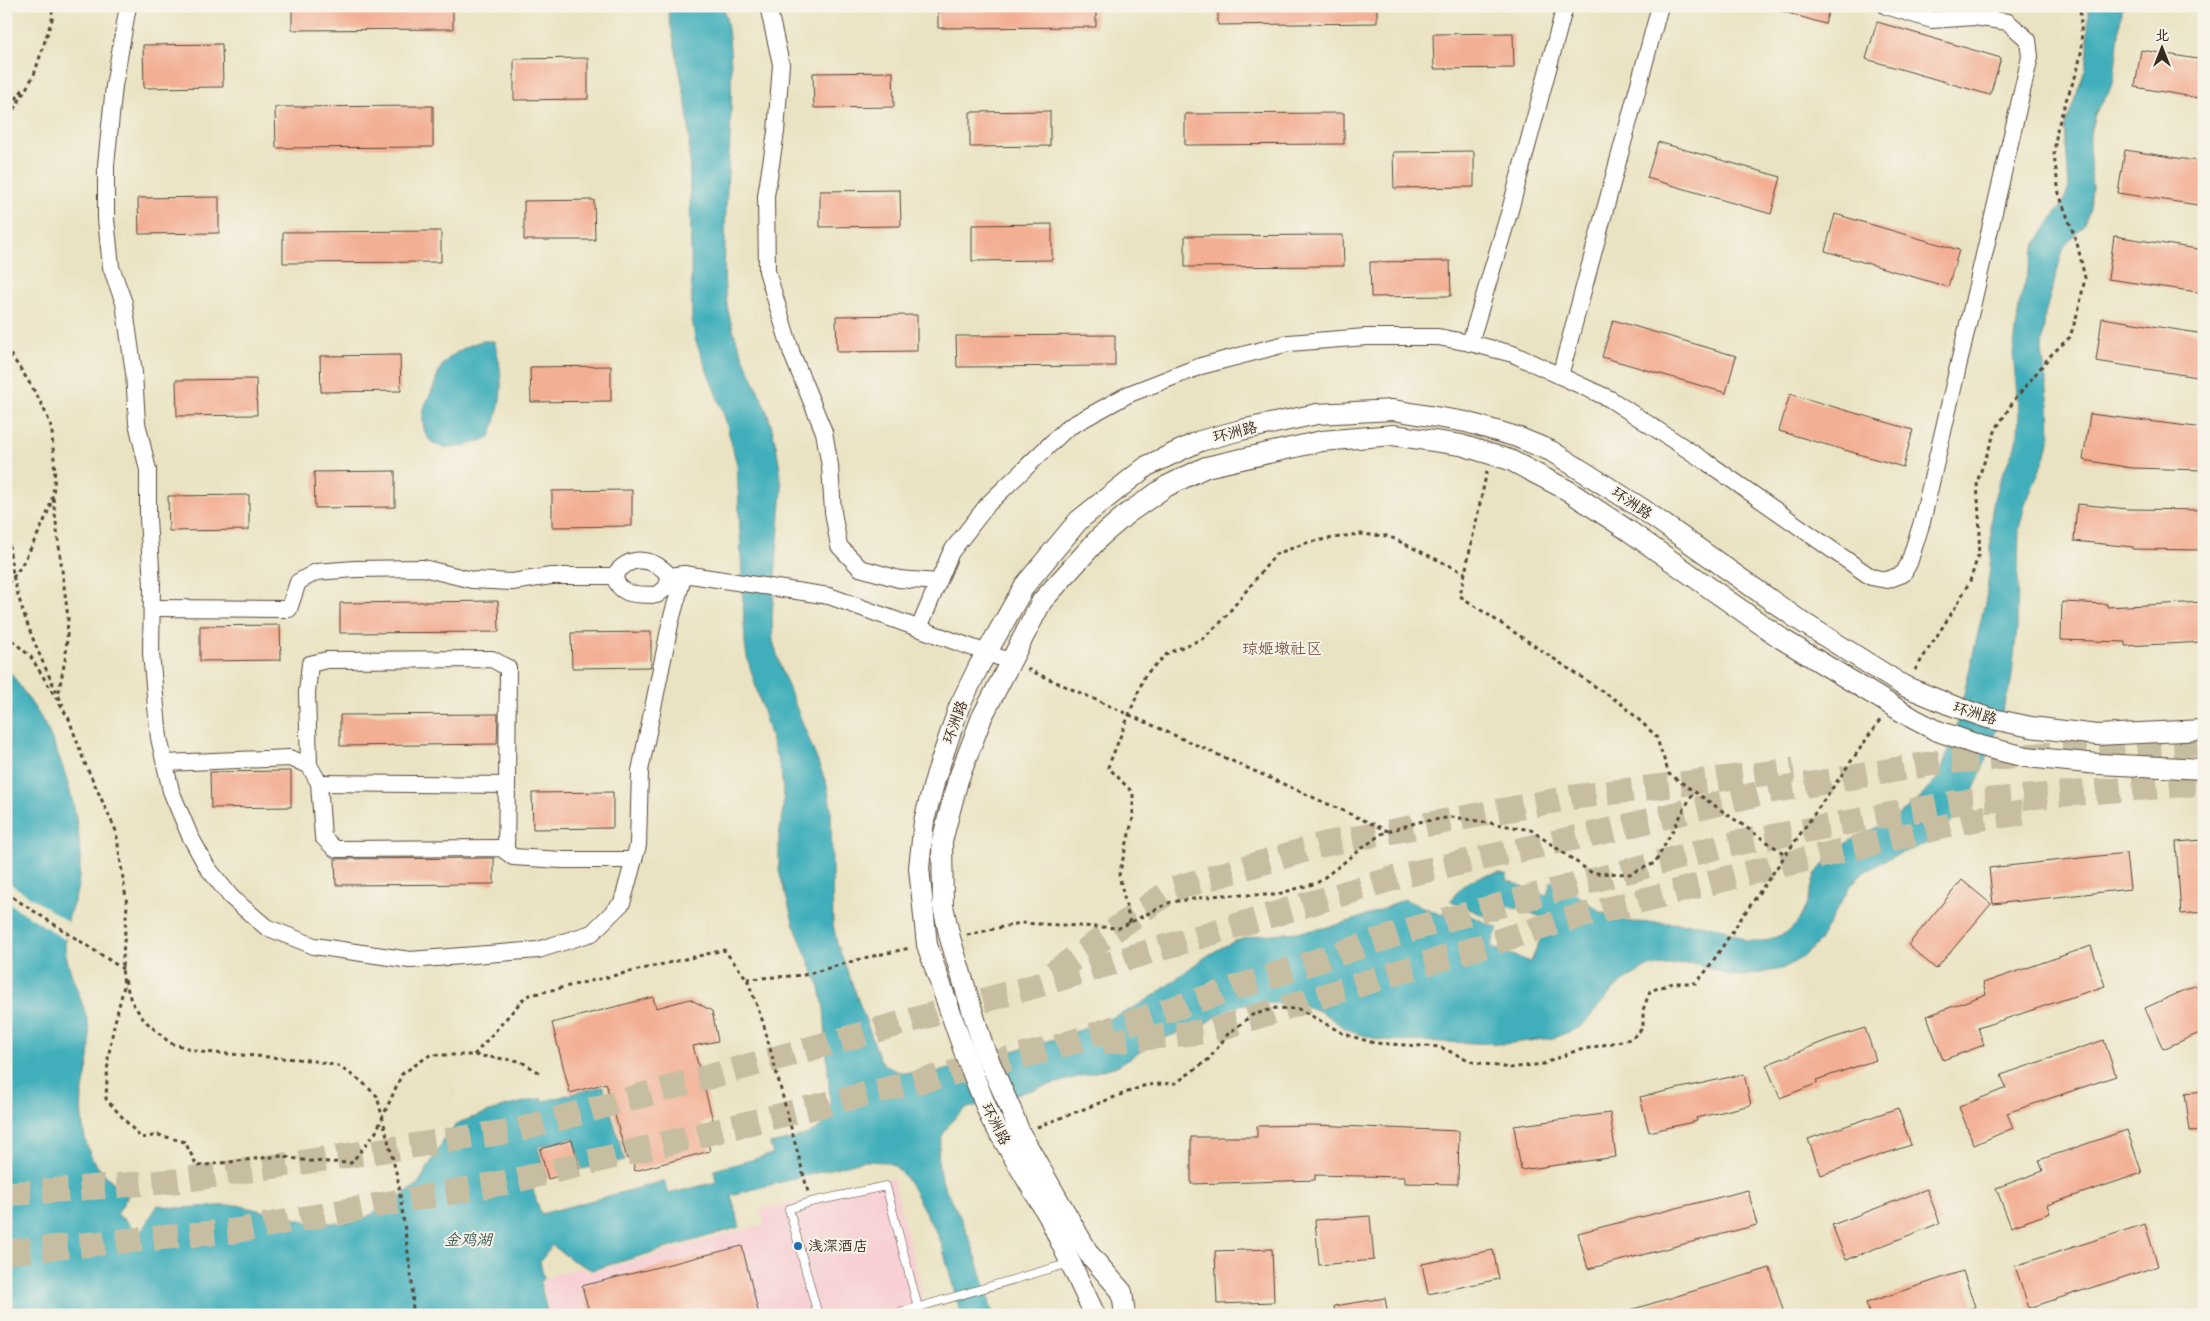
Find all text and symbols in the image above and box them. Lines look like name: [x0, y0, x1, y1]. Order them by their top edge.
north arrow: [2138, 22, 2188, 72]
text: 北: [2155, 27, 2169, 44]
street label: 环洲路: [1211, 418, 1259, 446]
street label: 环洲路: [1608, 483, 1656, 523]
district label: 琼姬墩社区: [1242, 639, 1322, 658]
street label: 环洲路: [939, 698, 971, 746]
street label: 环洲路: [1951, 698, 1999, 728]
street label: 环洲路: [978, 1100, 1014, 1148]
water label: 金鸡湖: [444, 1230, 494, 1249]
place label: 浅深酒店: [808, 1237, 868, 1255]
marker: 浅深酒店: [792, 1240, 804, 1252]

